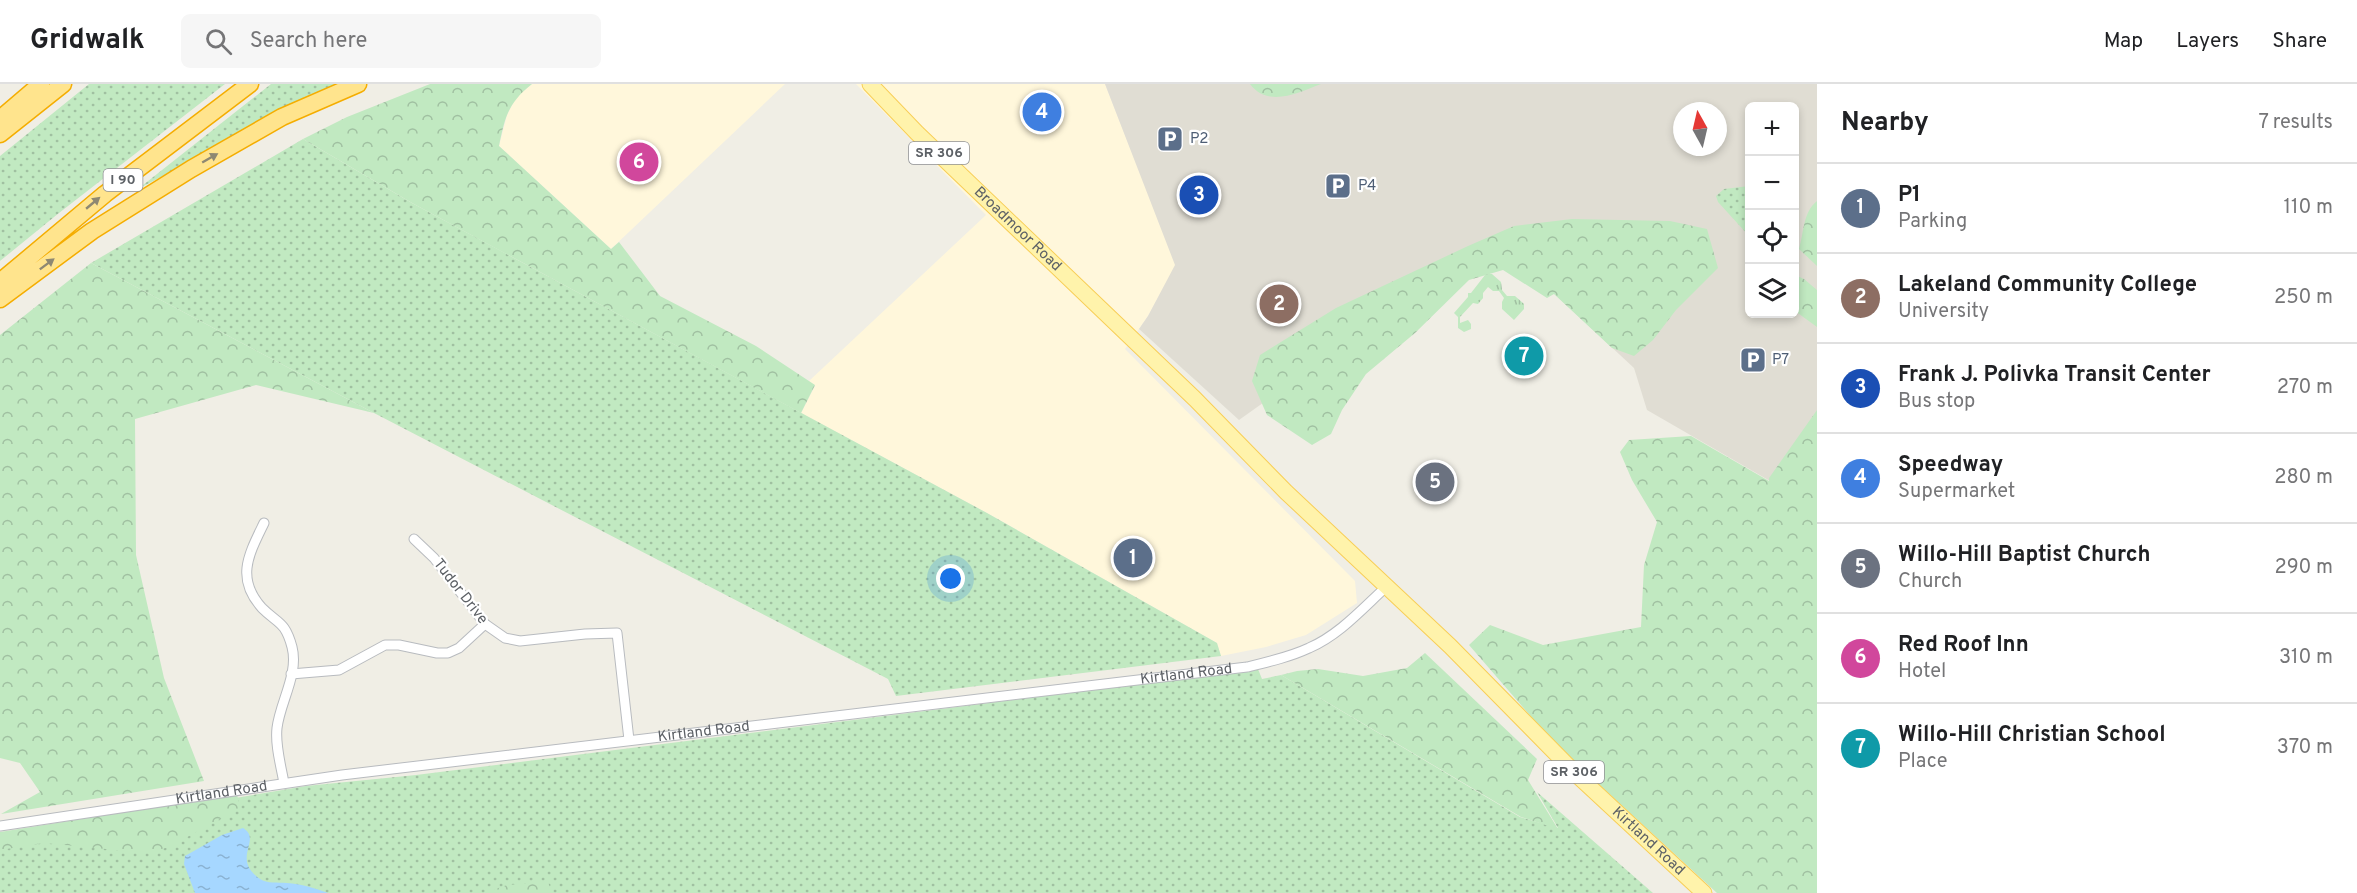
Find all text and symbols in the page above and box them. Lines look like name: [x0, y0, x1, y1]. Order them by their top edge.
search box: [181, 14, 601, 68]
text: Gridwalk: [30, 23, 145, 59]
icon: search: [202, 25, 235, 58]
text: Search here: [250, 28, 367, 55]
text: Map: [2104, 28, 2143, 55]
text: Layers: [2176, 28, 2239, 55]
text: Share: [2272, 28, 2327, 55]
pin: 4: [1022, 90, 1062, 135]
north arrow: [1673, 102, 1727, 156]
map controls: [1745, 102, 1799, 318]
button: +: [1745, 102, 1799, 156]
text: Nearby: [1841, 107, 1929, 140]
text: 7 results: [2258, 110, 2333, 136]
parking icon: P2: [1155, 124, 1185, 154]
place label: P2: [1190, 130, 1208, 149]
pin: 6: [620, 140, 658, 184]
road number: SR 306: [909, 142, 969, 164]
one-way arrow: [202, 153, 218, 164]
button: −: [1745, 156, 1799, 210]
road number: I 90: [104, 169, 142, 191]
parking icon: P4: [1323, 171, 1353, 201]
pin: 3: [1180, 172, 1218, 218]
place label: P4: [1358, 177, 1376, 196]
text: P1: [1898, 182, 1921, 209]
street label: Broadmoor Road: [970, 183, 1065, 276]
text: 1: [1857, 195, 1865, 221]
text: 110 m: [2284, 195, 2333, 221]
one-way arrow: [85, 197, 101, 210]
text: Parking: [1898, 209, 1967, 235]
button: locate: [1745, 210, 1799, 264]
one-way arrow: [39, 259, 54, 271]
button: layers: [1745, 264, 1799, 318]
text: Lakeland Community College: [1898, 272, 2197, 299]
pin: 2: [1260, 282, 1298, 326]
text: 2: [1854, 285, 1867, 311]
text: 250 m: [2274, 285, 2333, 311]
text: University: [1898, 299, 1989, 325]
pin: 7: [1504, 334, 1544, 378]
parking icon: P7: [1738, 345, 1768, 375]
place label: P7: [1772, 351, 1789, 370]
text: Frank J. Polivka Transit Center: [1898, 362, 2211, 389]
text: 3: [1855, 375, 1867, 401]
text: 270 m: [2277, 375, 2333, 401]
text: Bus stop: [1898, 389, 1975, 415]
text: Speedway: [1898, 452, 2003, 479]
pin: 5: [1416, 460, 1454, 504]
text: 4: [1854, 465, 1867, 491]
text: 280 m: [2274, 465, 2333, 491]
text: Supermarket: [1898, 479, 2015, 505]
pin: 1: [1114, 536, 1152, 580]
text: Willo-Hill Baptist Church: [1898, 542, 2151, 569]
street label: Tudor Drive: [428, 555, 492, 629]
text: 5: [1854, 555, 1867, 581]
text: 290 m: [2275, 555, 2333, 581]
your location: [936, 564, 965, 593]
text: Church: [1898, 569, 1962, 595]
text: Red Roof Inn: [1898, 632, 2029, 659]
text: 6: [1854, 645, 1867, 671]
text: 310 m: [2279, 645, 2333, 671]
street label: Kirtland Road: [1139, 659, 1233, 689]
text: Hotel: [1898, 659, 1946, 685]
street label: Kirtland Road: [657, 717, 751, 747]
text: Willo-Hill Christian School: [1898, 722, 2166, 749]
text: 7: [1855, 735, 1866, 761]
text: 370 m: [2277, 735, 2333, 761]
text: Place: [1898, 749, 1948, 775]
road number: SR 306: [1544, 761, 1604, 783]
street label: Kirtland Road: [174, 777, 269, 809]
street label: Kirtland Road: [1608, 803, 1689, 880]

